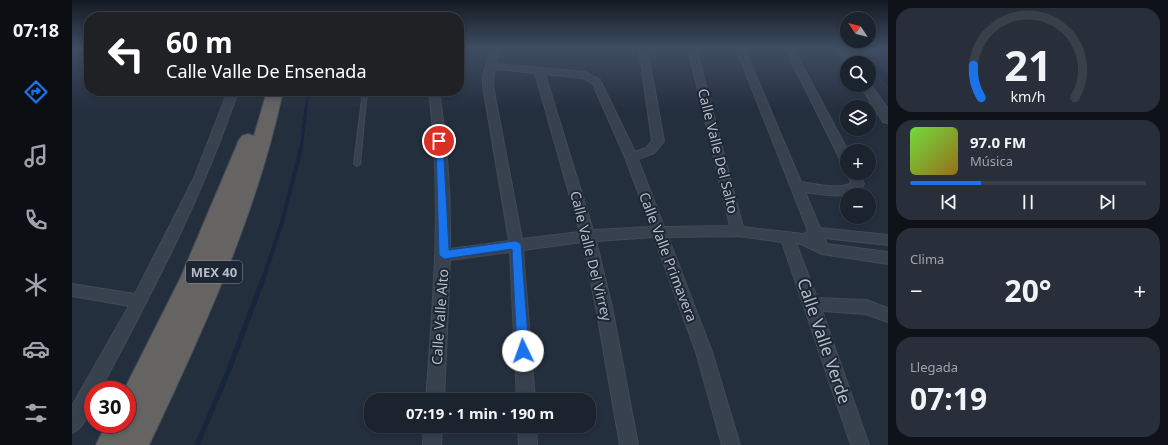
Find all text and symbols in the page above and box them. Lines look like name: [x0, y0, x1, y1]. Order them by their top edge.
north arrow: [840, 12, 876, 48]
map controls: [840, 12, 876, 224]
text: 07:18: [13, 18, 59, 42]
text: 60 m: [166, 23, 233, 61]
icon: left: [100, 28, 152, 80]
text: 21: [1004, 37, 1052, 93]
button: search: [840, 56, 876, 92]
text: Calle Valle De Ensenada: [166, 59, 367, 83]
icon: directions: [22, 78, 50, 106]
street label: Calle Valle Del Salto: [694, 86, 743, 215]
text: km/h: [1010, 87, 1046, 106]
button: layers: [840, 100, 876, 136]
pin: [422, 124, 456, 158]
icon: arrive: [428, 130, 450, 152]
text: 97.0 FM: [970, 132, 1026, 152]
icon: music: [22, 142, 50, 170]
button: +: [840, 144, 876, 180]
text: Música: [970, 152, 1013, 170]
button: −: [840, 188, 876, 224]
street label: Calle Valle Del Virrey: [566, 189, 617, 324]
street label: Calle Valle Primavera: [635, 189, 702, 324]
icon: previous: [938, 191, 960, 213]
icon: pause: [1017, 191, 1039, 213]
icon: next: [1096, 191, 1118, 213]
icon: phone: [22, 206, 50, 234]
text: Clima: [910, 250, 944, 268]
road number: MEX 40: [186, 261, 242, 283]
street label: Calle Valle Alto: [427, 268, 452, 366]
text: 20°: [1004, 270, 1052, 311]
icon: climate: [22, 271, 50, 299]
street label: Calle Valle Verde: [792, 275, 857, 407]
text: −: [910, 275, 923, 305]
text: +: [1133, 275, 1146, 305]
position arrow: [502, 330, 544, 372]
icon: car: [22, 335, 50, 363]
text: Llegada: [910, 358, 958, 376]
text: 07:19: [910, 378, 987, 419]
speed limit sign: 30: [84, 381, 136, 433]
icon: filters: [22, 399, 50, 427]
text: 07:19 · 1 min · 190 m: [406, 403, 554, 423]

